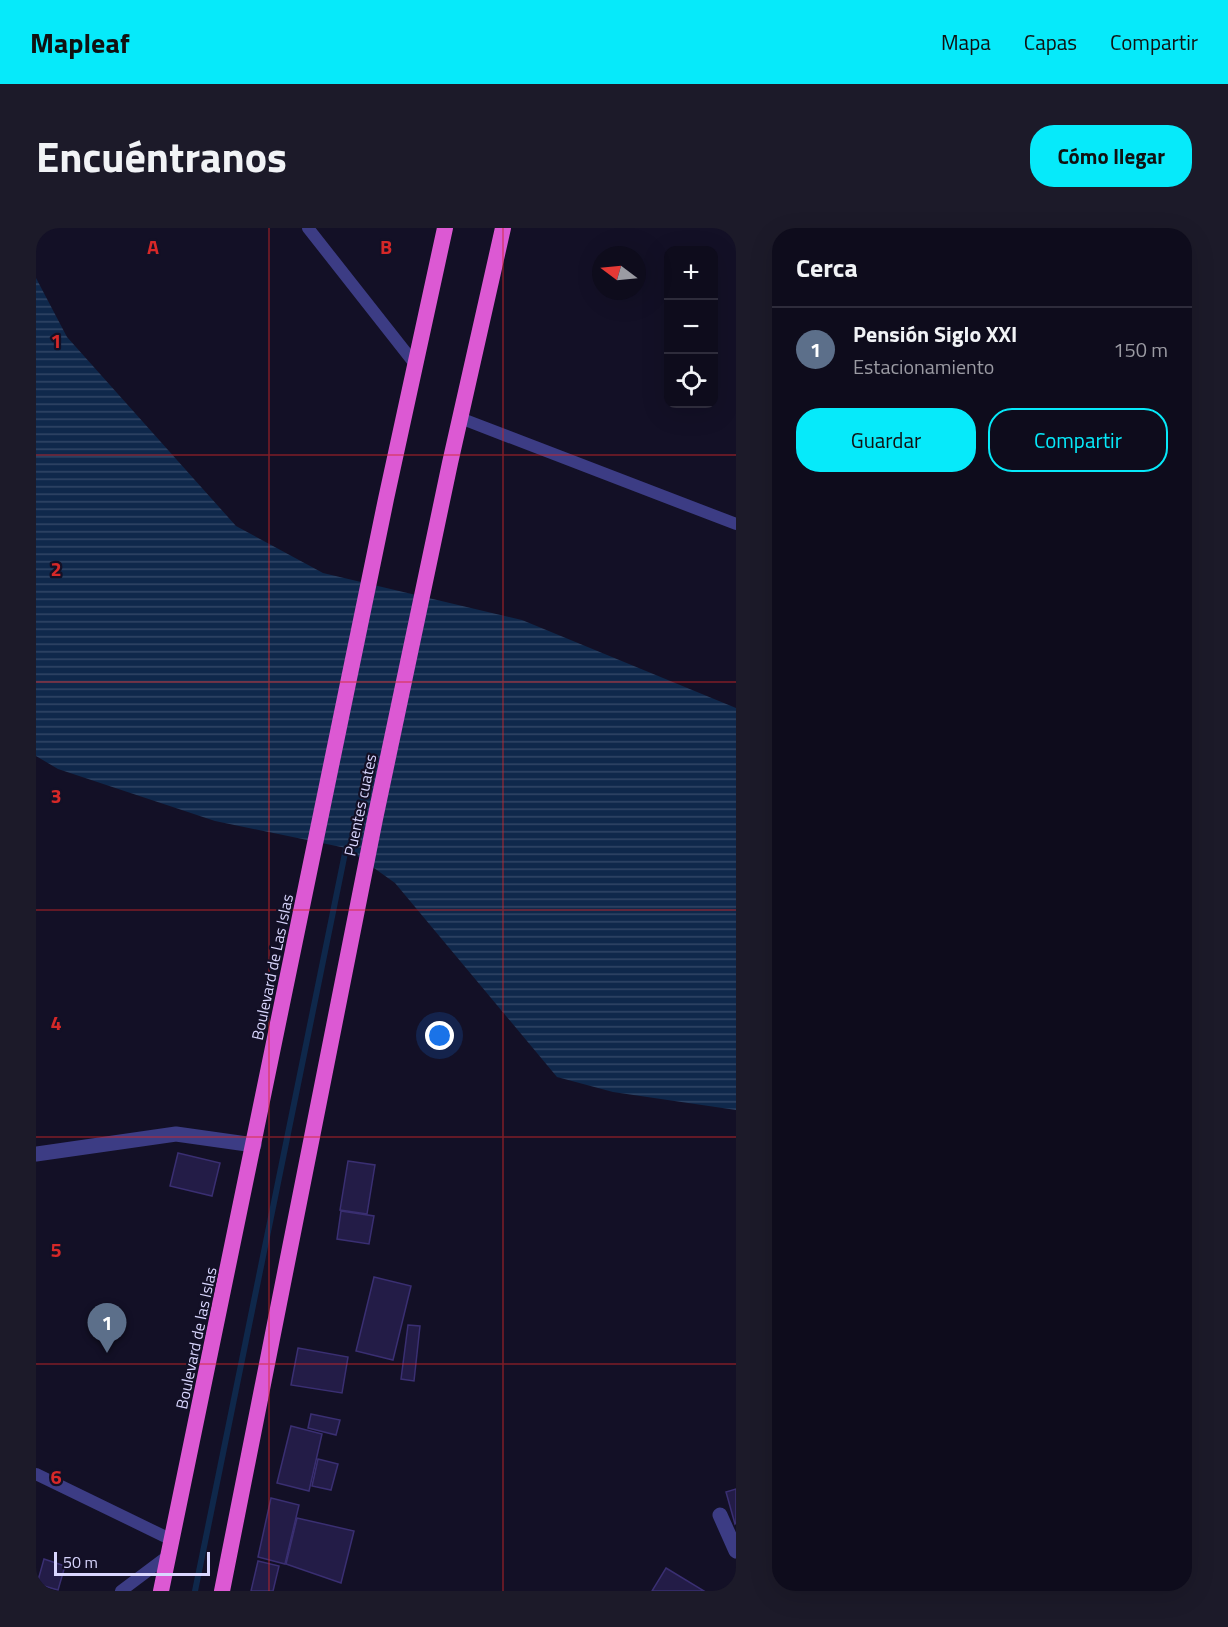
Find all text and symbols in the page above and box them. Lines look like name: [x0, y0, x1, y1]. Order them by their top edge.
text: Mapleaf: [30, 21, 130, 64]
text: Mapa: [941, 26, 991, 58]
text: Capas: [1024, 26, 1077, 58]
text: Compartir: [1110, 26, 1198, 58]
text: Encuéntranos: [36, 124, 287, 188]
button: Cómo llegar: [1030, 125, 1192, 187]
text: A: [147, 231, 159, 262]
text: B: [380, 231, 392, 262]
north arrow: [592, 246, 646, 300]
map controls: [664, 246, 718, 408]
button: +: [664, 246, 718, 300]
text: Cerca: [796, 248, 858, 287]
button: −: [664, 300, 718, 354]
text: Pensión Siglo XXI: [853, 317, 1017, 351]
text: 1: [50, 325, 62, 356]
text: 1: [810, 334, 821, 365]
text: 150 m: [1113, 334, 1168, 365]
text: Estacionamiento: [853, 351, 994, 382]
button: locate: [664, 354, 718, 408]
button: Guardar: [796, 408, 976, 472]
button: Compartir: [988, 408, 1168, 472]
text: 2: [50, 553, 62, 584]
street label: Puentes cuates: [337, 752, 383, 858]
text: 3: [50, 780, 62, 811]
street label: Boulevard de Las Islas: [245, 892, 299, 1042]
text: 4: [50, 1007, 62, 1038]
your location: [425, 1021, 454, 1050]
text: 5: [50, 1234, 62, 1265]
street label: Boulevard de las Islas: [169, 1265, 223, 1411]
pin: 1: [88, 1304, 126, 1353]
text: 6: [50, 1461, 62, 1492]
scale bar: [54, 1549, 210, 1576]
text: 50 m: [63, 1550, 98, 1574]

